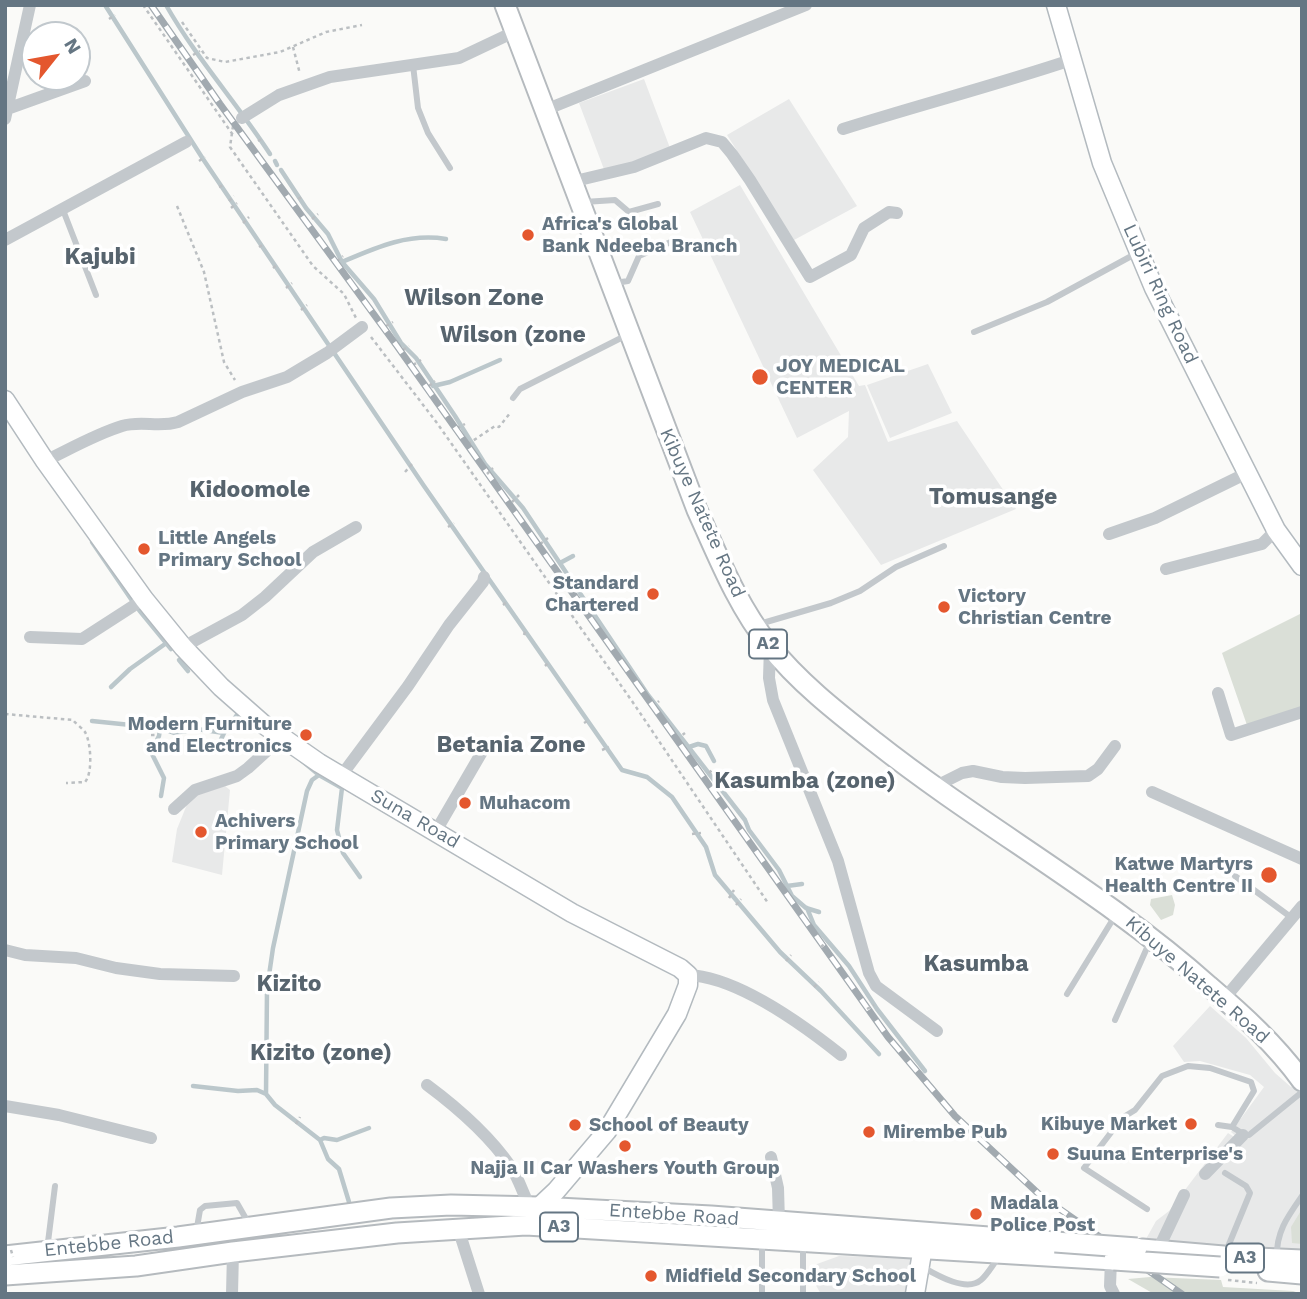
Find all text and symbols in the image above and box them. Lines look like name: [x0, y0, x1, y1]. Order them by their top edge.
north arrow: [21, 21, 91, 91]
text: N: [59, 34, 86, 58]
place label: Africa's Global Bank Ndeeba Branch: [542, 213, 738, 257]
street label: Lubiri Ring Road: [1118, 221, 1202, 367]
marker: Africa's Global Bank Ndeeba Branch: [520, 227, 536, 243]
district label: Kajubi: [64, 243, 136, 271]
district label: Wilson Zone: [404, 284, 544, 312]
district label: Wilson (zone: [440, 321, 586, 349]
place label: JOY MEDICAL CENTER: [776, 355, 905, 399]
marker: JOY MEDICAL CENTER: [750, 367, 770, 387]
street label: Kibuye Natete Road: [654, 425, 750, 601]
district label: Kidoomole: [190, 476, 310, 504]
district label: Tomusange: [929, 483, 1057, 511]
place label: Little Angels Primary School: [158, 527, 301, 571]
marker: Little Angels Primary School: [136, 541, 152, 557]
place label: Standard Chartered: [545, 572, 639, 616]
place label: Victory Christian Centre: [958, 585, 1112, 629]
marker: Standard Chartered: [645, 586, 661, 602]
marker: Victory Christian Centre: [936, 599, 952, 615]
road number: A2: [749, 630, 787, 658]
place label: Modern Furniture and Electronics: [127, 713, 292, 757]
marker: Modern Furniture and Electronics: [298, 727, 314, 743]
district label: Betania Zone: [436, 731, 586, 759]
district label: Kasumba (zone): [714, 767, 896, 795]
street label: Suna Road: [366, 784, 464, 854]
place label: Muhacom: [479, 792, 571, 814]
marker: Muhacom: [457, 795, 473, 811]
place label: Achivers Primary School: [215, 810, 358, 854]
marker: Achivers Primary School: [193, 824, 209, 840]
place label: Katwe Martyrs Health Centre II: [1105, 853, 1253, 897]
marker: Katwe Martyrs Health Centre II: [1259, 865, 1279, 885]
street label: Kibuye Natete Road: [1120, 911, 1274, 1049]
district label: Kasumba: [924, 950, 1028, 978]
district label: Kizito: [256, 970, 322, 998]
district label: Kizito (zone): [250, 1039, 392, 1067]
place label: Kibuye Market: [1041, 1113, 1177, 1135]
place label: School of Beauty: [589, 1114, 749, 1136]
marker: Kibuye Market: [1183, 1116, 1199, 1132]
marker: School of Beauty: [567, 1117, 583, 1133]
place label: Mirembe Pub: [883, 1121, 1007, 1143]
marker: Mirembe Pub: [861, 1124, 877, 1140]
marker: Najja II Car Washers Youth Group: [617, 1138, 633, 1154]
place label: Suuna Enterprise's: [1067, 1143, 1243, 1165]
marker: Suuna Enterprise's: [1045, 1146, 1061, 1162]
place label: Najja II Car Washers Youth Group: [470, 1157, 780, 1179]
place label: Madala Police Post: [990, 1192, 1095, 1236]
street label: Entebbe Road: [608, 1199, 740, 1231]
marker: Madala Police Post: [968, 1206, 984, 1222]
road number: A3: [540, 1212, 578, 1242]
street label: Entebbe Road: [43, 1226, 175, 1262]
road number: A3: [1226, 1244, 1264, 1273]
place label: Midfield Secondary School: [665, 1265, 916, 1287]
marker: Midfield Secondary School: [643, 1268, 659, 1284]

